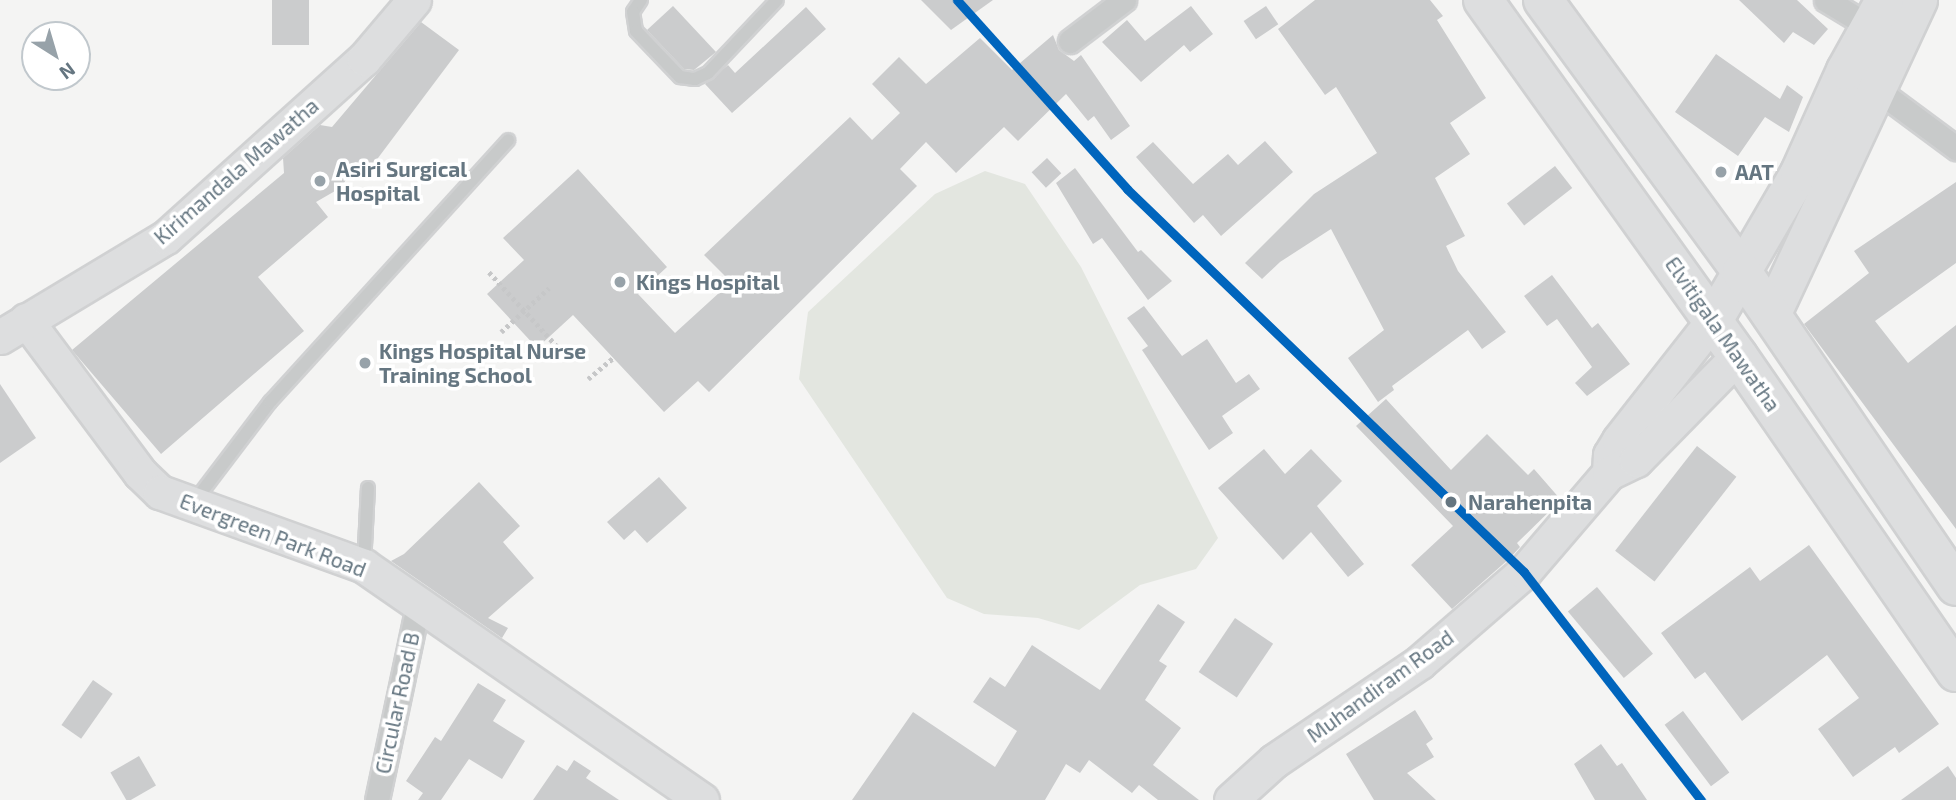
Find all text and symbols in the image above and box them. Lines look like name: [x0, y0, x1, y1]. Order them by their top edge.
north arrow: [21, 21, 91, 91]
text: N: [55, 58, 80, 85]
street label: Kirimandala Mawatha: [149, 93, 323, 249]
place label: Asiri Surgical Hospital: [336, 156, 467, 206]
place label: AAT: [1735, 159, 1774, 185]
marker: AAT: [1713, 164, 1729, 180]
marker: Asiri Surgical Hospital: [310, 171, 330, 191]
street label: Elvitigala Mawatha: [1660, 252, 1786, 416]
place label: Kings Hospital: [636, 269, 780, 295]
marker: Kings Hospital: [610, 272, 630, 292]
place label: Kings Hospital Nurse Training School: [379, 338, 587, 388]
marker: Kings Hospital Nurse Training School: [357, 355, 373, 371]
street label: Evergreen Park Road: [176, 488, 370, 582]
place label: Narahenpita: [1468, 489, 1592, 515]
marker: Narahenpita: [1440, 491, 1462, 513]
street label: Muhandiram Road: [1302, 624, 1458, 748]
street label: Circular Road B: [370, 630, 424, 776]

